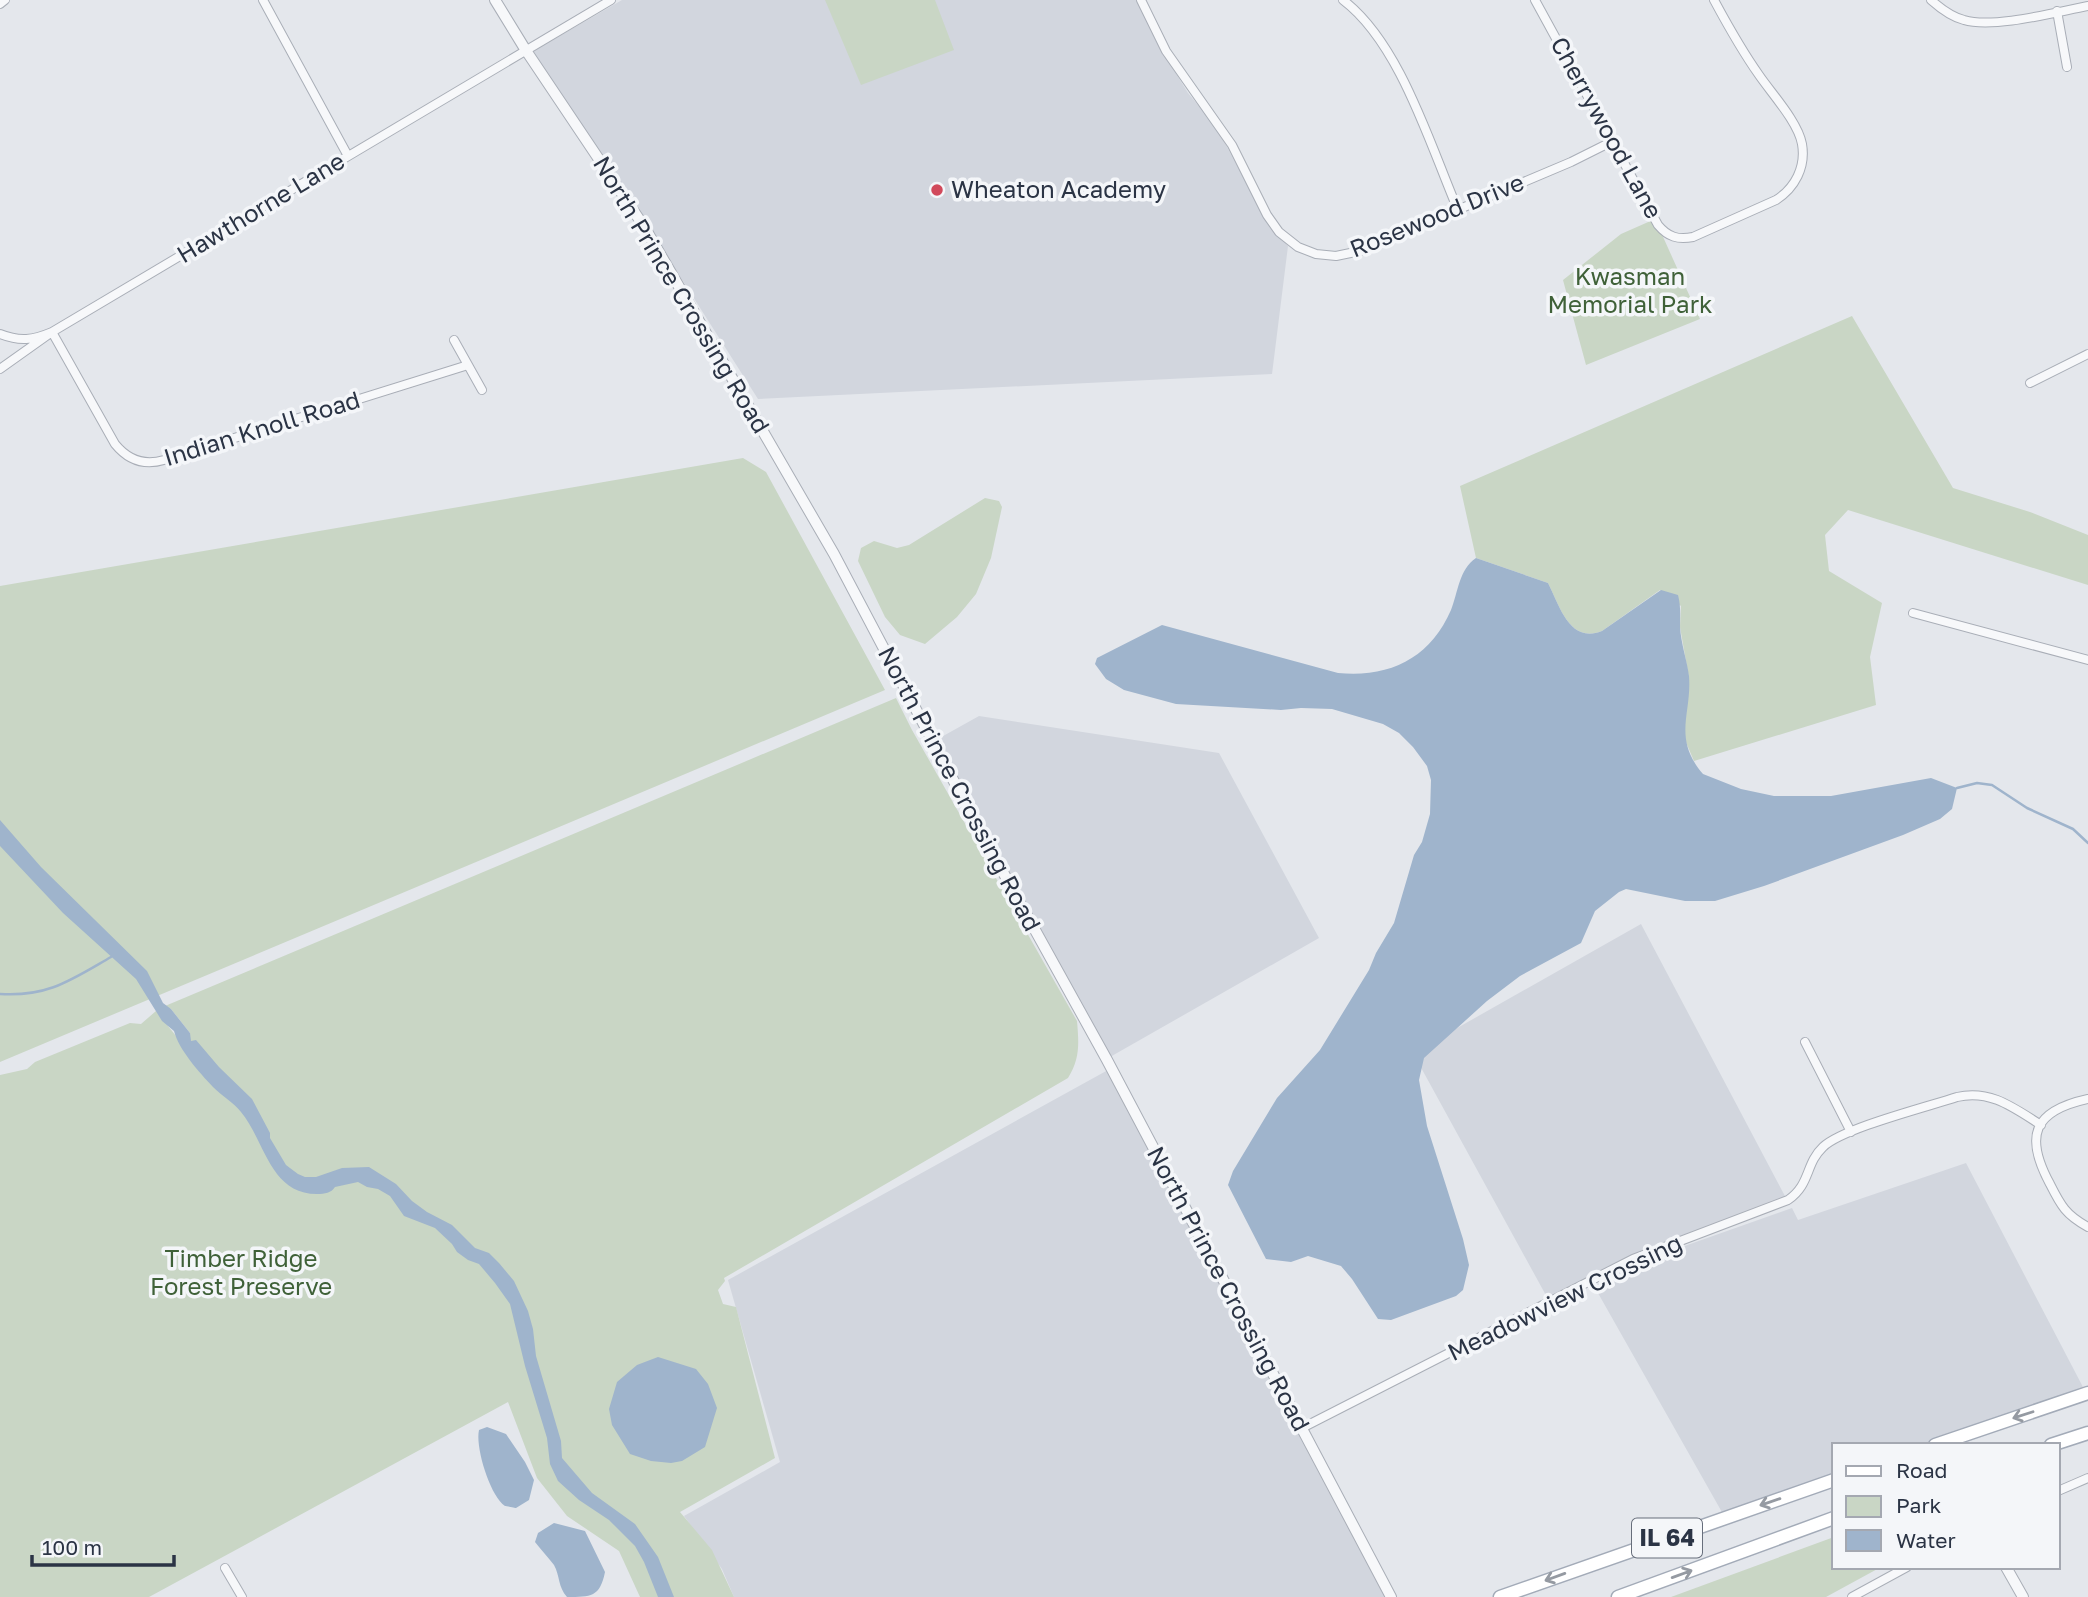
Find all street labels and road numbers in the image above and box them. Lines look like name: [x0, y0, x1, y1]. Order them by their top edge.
street label: Cherrywood Lane: [1545, 31, 1669, 223]
street label: Hawthorne Lane: [171, 145, 349, 268]
street label: North Prince Crossing Road: [588, 150, 777, 438]
street label: Rosewood Drive: [1345, 166, 1528, 263]
street label: Indian Knoll Road: [160, 384, 363, 471]
street label: North Prince Crossing Road: [873, 641, 1048, 936]
street label: North Prince Crossing Road: [1142, 1141, 1317, 1436]
street label: Meadowview Crossing: [1442, 1227, 1686, 1366]
road number: IL 64: [1632, 1518, 1702, 1558]

